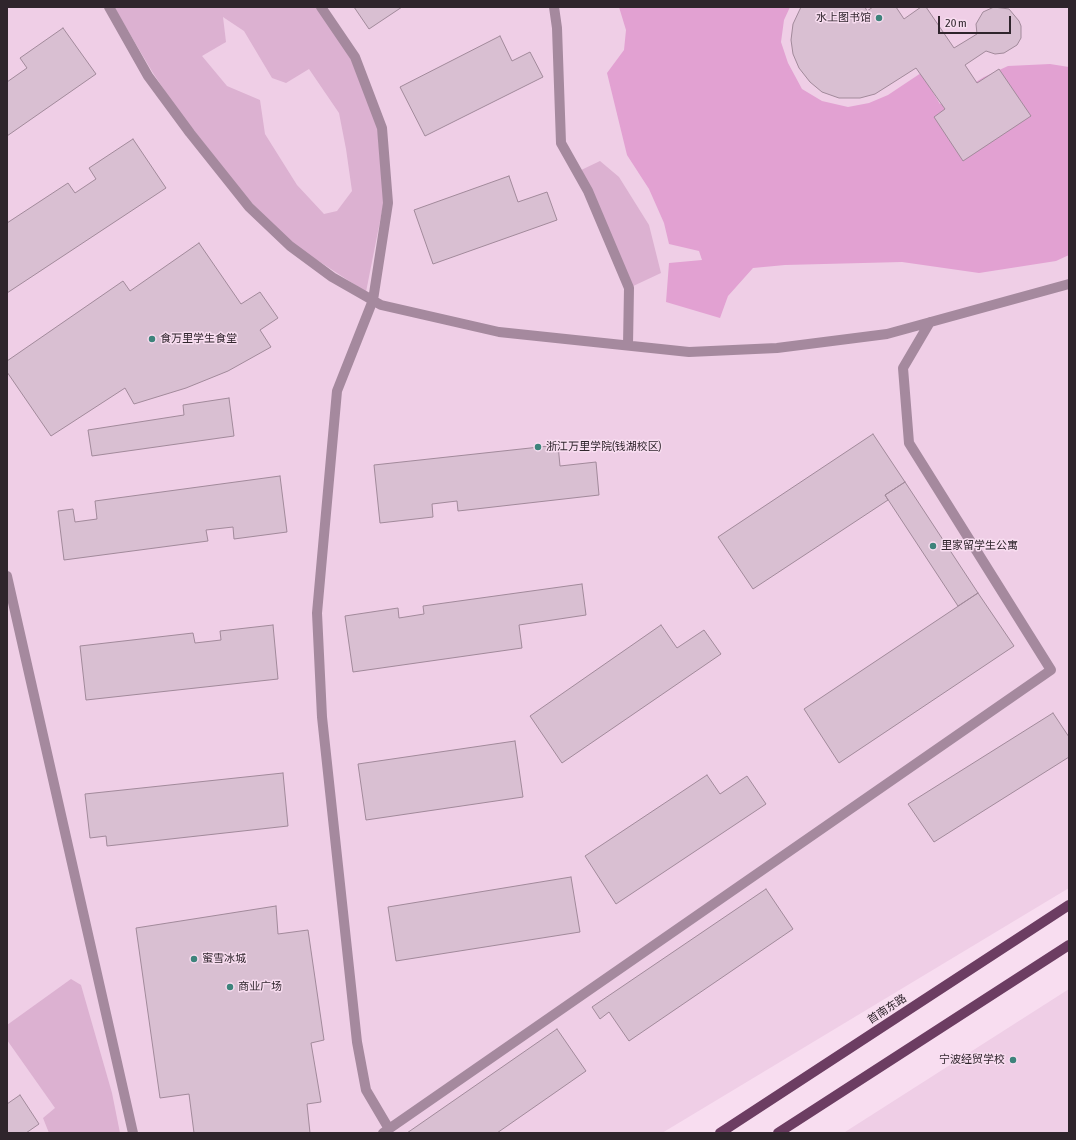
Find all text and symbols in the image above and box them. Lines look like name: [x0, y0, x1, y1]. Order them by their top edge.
scale bar: [940, 8, 1013, 34]
place label: 水上图书馆: [816, 11, 871, 25]
marker: 水上图书馆: [874, 13, 884, 23]
text: 20 m: [945, 16, 967, 30]
place label: 食万里学生食堂: [160, 332, 237, 346]
marker: 食万里学生食堂: [147, 334, 157, 344]
place label: 浙江万里学院(钱湖校区): [546, 440, 661, 454]
marker: 浙江万里学院(钱湖校区): [533, 442, 543, 452]
place label: 里家留学生公寓: [941, 539, 1018, 553]
marker: 里家留学生公寓: [928, 541, 938, 551]
place label: 蜜雪冰城: [202, 952, 246, 966]
marker: 蜜雪冰城: [189, 954, 199, 964]
place label: 商业广场: [238, 980, 282, 994]
marker: 商业广场: [225, 982, 235, 992]
street label: 首南东路: [865, 991, 909, 1027]
place label: 宁波经贸学校: [939, 1053, 1005, 1067]
marker: 宁波经贸学校: [1008, 1055, 1018, 1065]

